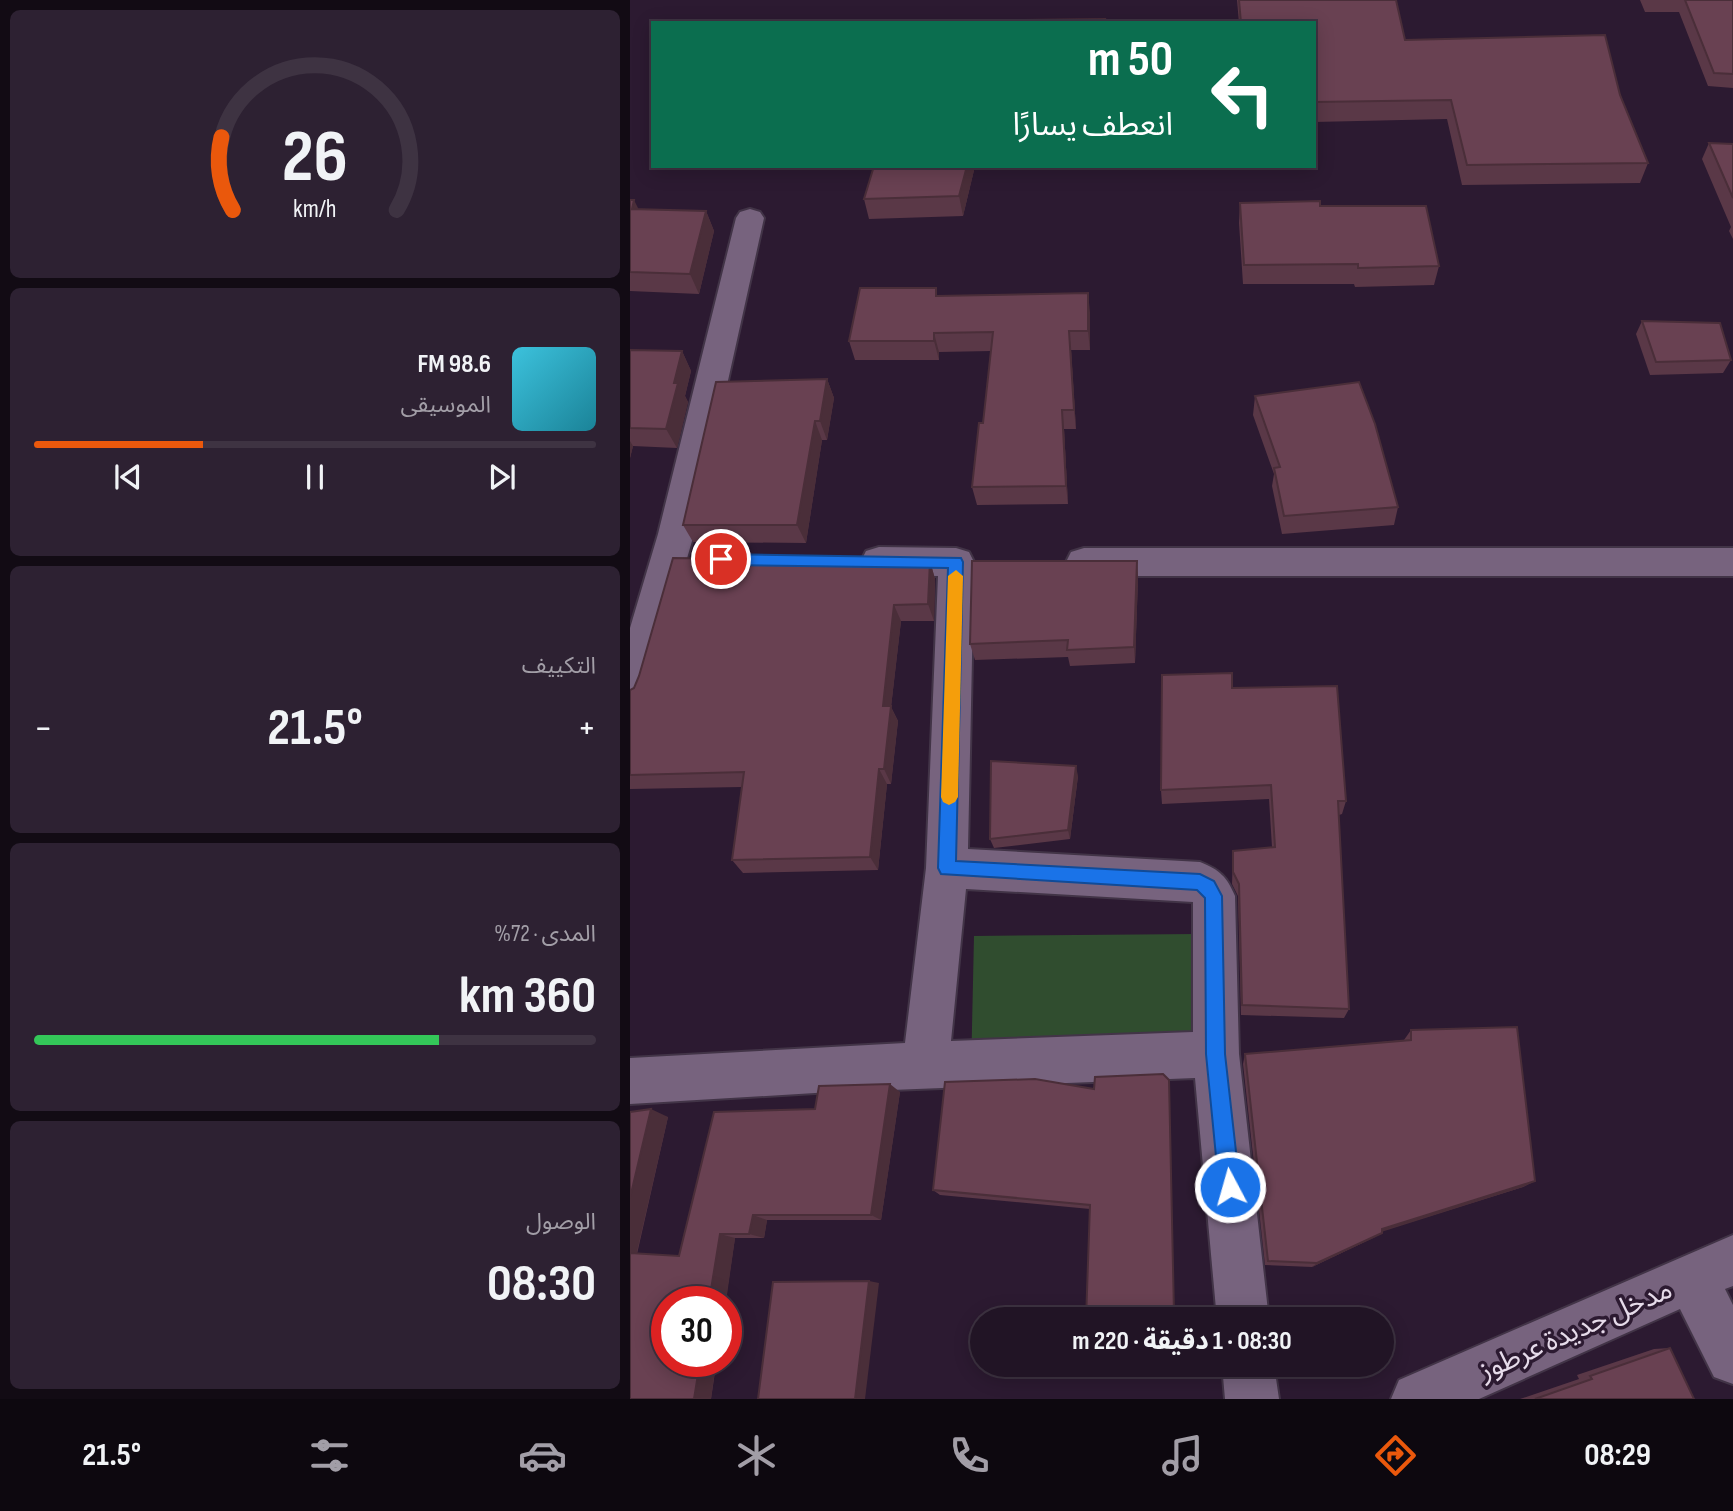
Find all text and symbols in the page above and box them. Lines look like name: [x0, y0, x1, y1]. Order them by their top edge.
text: 50 m: [1088, 31, 1173, 90]
icon: left: [1197, 49, 1288, 140]
text: انعطف يسارًا: [1013, 106, 1173, 145]
text: 26: [282, 114, 348, 202]
text: km/h: [293, 194, 337, 225]
text: 98.6 FM: [417, 349, 491, 380]
text: الموسيقى: [400, 391, 491, 419]
icon: previous: [109, 458, 147, 496]
icon: pause: [296, 458, 334, 496]
icon: next: [483, 458, 521, 496]
pin: [691, 529, 751, 589]
icon: arrive: [702, 540, 740, 578]
text: التكييف: [522, 652, 596, 680]
text: 21.5°: [267, 697, 363, 760]
text: −: [34, 706, 53, 751]
text: +: [577, 706, 596, 751]
text: المدى · 72%: [494, 920, 596, 948]
text: 360 km: [459, 965, 596, 1028]
position arrow: [1193, 1150, 1267, 1224]
text: الوصول: [526, 1208, 596, 1236]
text: 08:30: [487, 1253, 596, 1316]
street label: مدخل جديدة عرطوز: [1473, 1273, 1677, 1388]
speed limit sign: 30: [651, 1286, 742, 1377]
text: 08:30 · 1 دقيقة · 220 m: [1072, 1326, 1292, 1357]
icon: filters: [305, 1431, 354, 1480]
icon: car: [518, 1431, 567, 1480]
icon: climate: [732, 1431, 781, 1480]
icon: phone: [945, 1431, 994, 1480]
icon: music: [1158, 1431, 1207, 1480]
icon: directions: [1371, 1431, 1420, 1480]
text: 21.5°: [82, 1436, 141, 1475]
text: 08:29: [1584, 1436, 1651, 1475]

